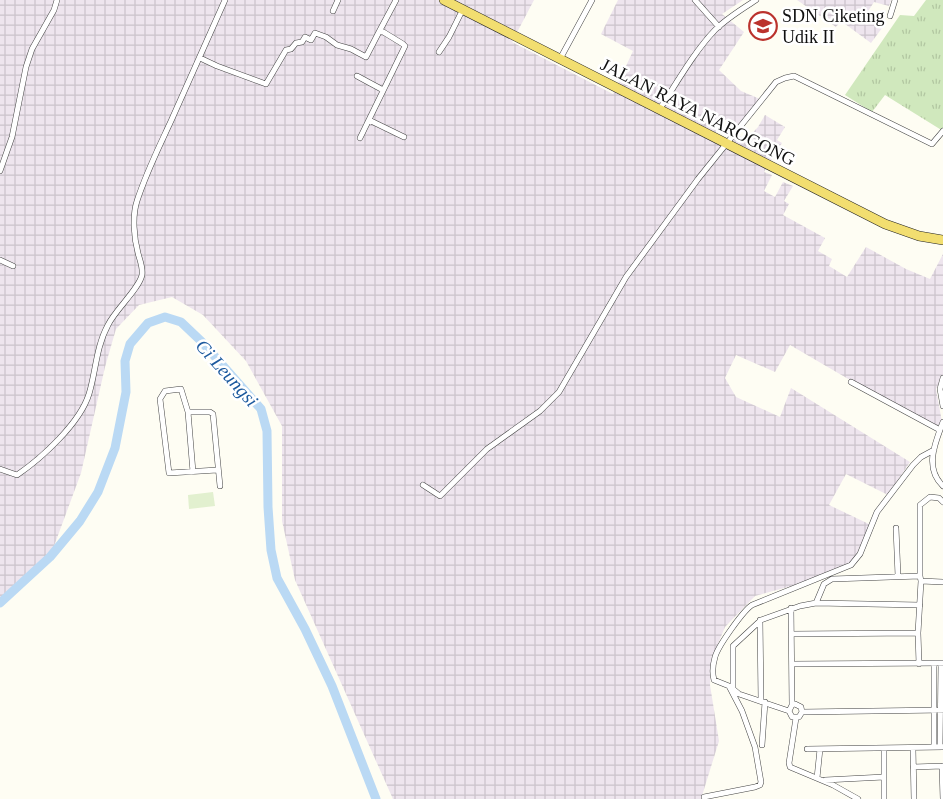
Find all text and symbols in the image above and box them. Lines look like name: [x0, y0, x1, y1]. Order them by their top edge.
place label: SDN Ciketing Udik II: [782, 6, 885, 47]
school or university icon: SDN Ciketing Udik II: [748, 11, 778, 41]
street label: JALAN RAYA NAROGONG: [598, 54, 798, 170]
water label: Ci Leungsi: [191, 335, 263, 411]

